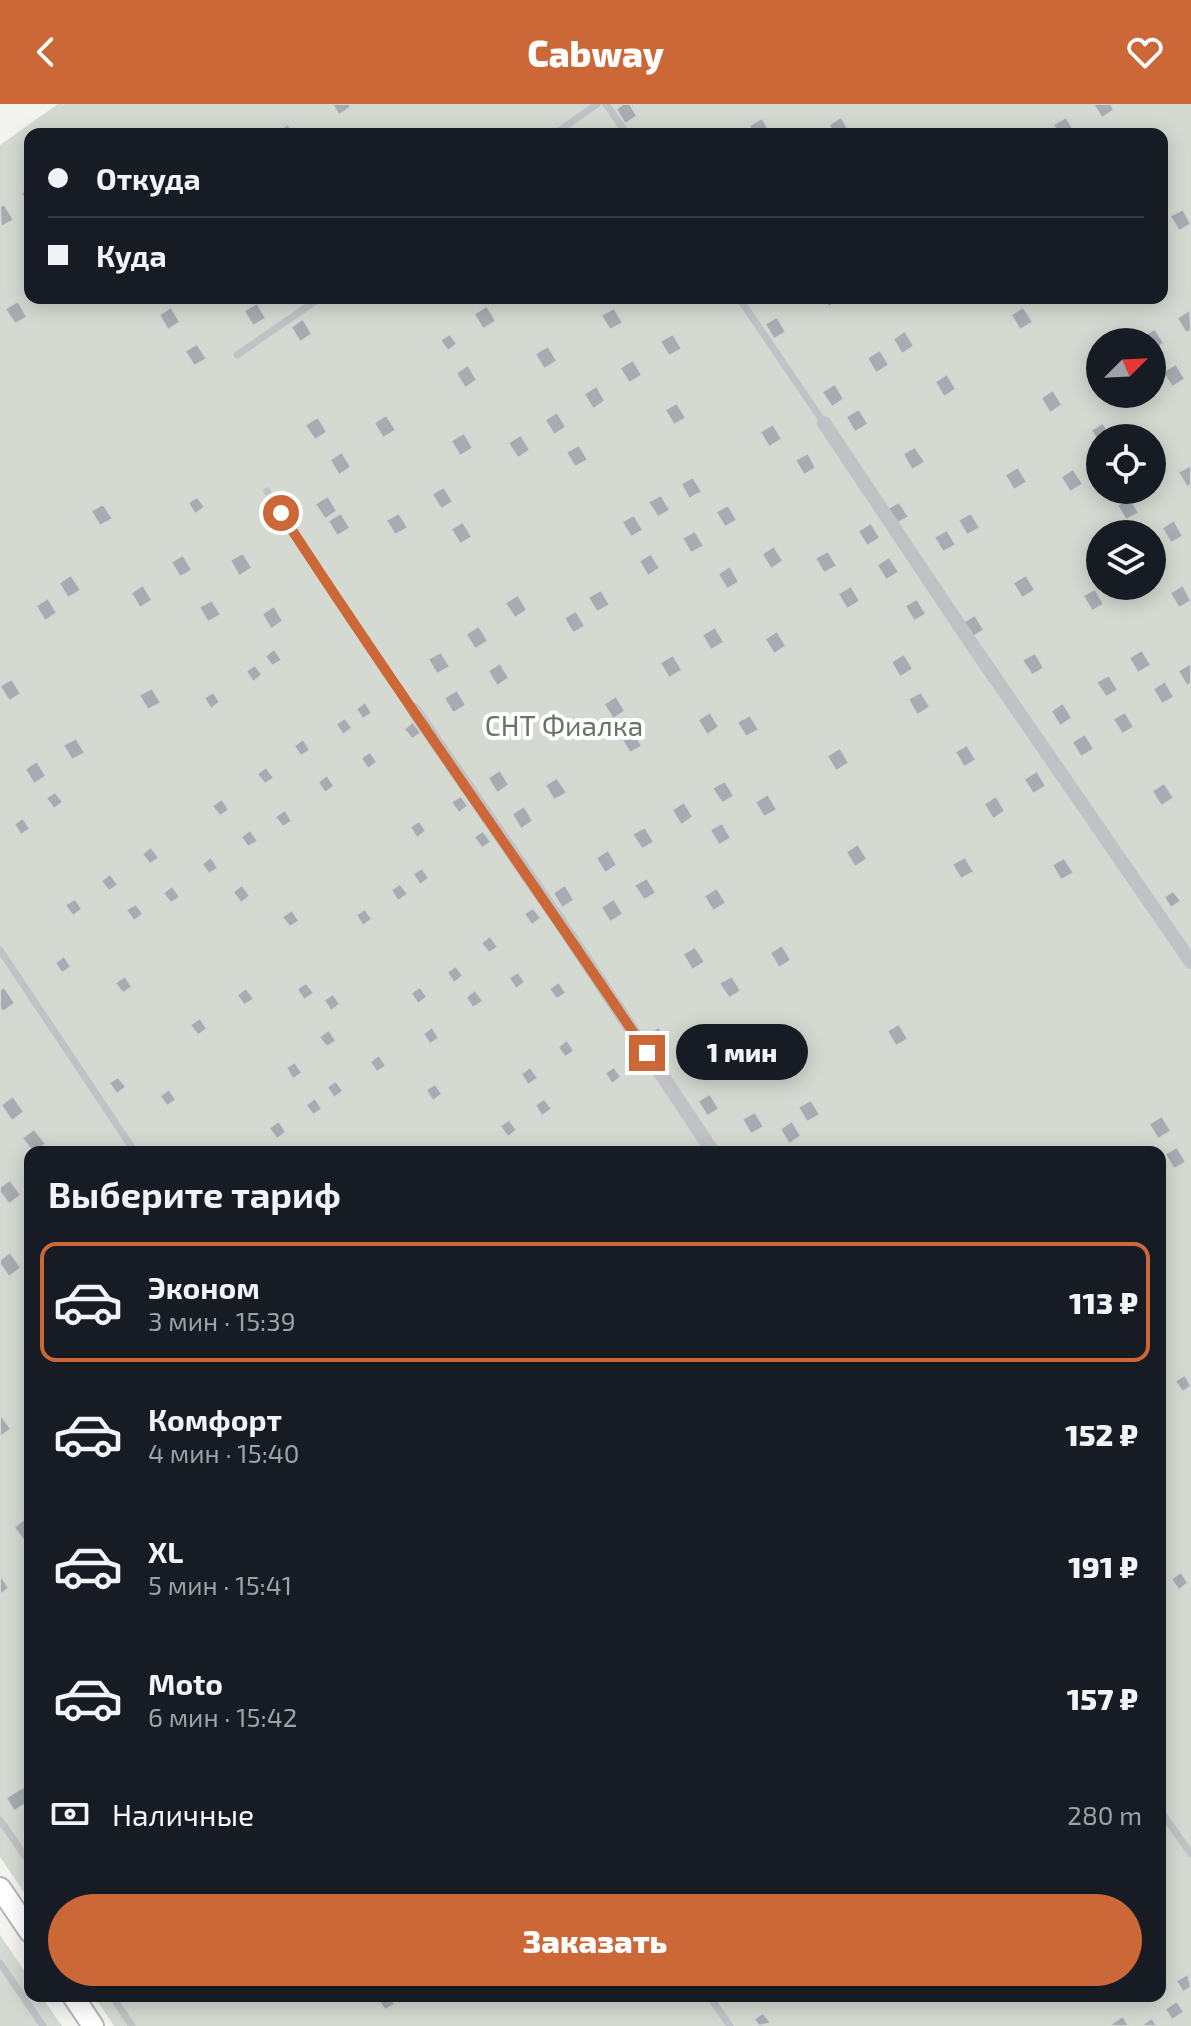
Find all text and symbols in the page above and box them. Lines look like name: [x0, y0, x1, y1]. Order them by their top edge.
icon: back: [24, 30, 68, 74]
icon: heart: [1123, 30, 1167, 74]
text: Cabway: [527, 31, 664, 74]
text: Откуда: [96, 160, 201, 196]
text: Куда: [96, 237, 167, 273]
north arrow: [1086, 328, 1166, 408]
map controls: [1086, 328, 1166, 600]
button: locate: [1086, 424, 1166, 504]
route start: [263, 495, 299, 531]
button: layers: [1086, 520, 1166, 600]
park label: СНТ Фиалка: [485, 708, 643, 742]
callout: 1 мин: [675, 1025, 807, 1081]
route end: [629, 1035, 665, 1071]
text: 1 мин: [707, 1036, 777, 1067]
text: Выберите тариф: [48, 1172, 341, 1215]
icon: car: [52, 1266, 124, 1338]
text: Эконом: [148, 1269, 260, 1305]
text: 113 ₽: [1069, 1284, 1138, 1320]
text: 3 мин · 15:39: [148, 1305, 296, 1336]
icon: car: [52, 1398, 124, 1470]
text: Комфорт: [148, 1401, 282, 1437]
text: 152 ₽: [1065, 1416, 1138, 1452]
text: 4 мин · 15:40: [148, 1437, 299, 1468]
icon: car: [52, 1530, 124, 1602]
text: XL: [148, 1533, 183, 1569]
text: 191 ₽: [1068, 1548, 1138, 1584]
text: 5 мин · 15:41: [148, 1569, 292, 1600]
icon: car: [52, 1662, 124, 1734]
text: Moto: [148, 1665, 223, 1701]
text: 157 ₽: [1067, 1680, 1138, 1716]
text: 6 мин · 15:42: [148, 1701, 297, 1732]
icon: cash: [48, 1792, 92, 1836]
text: Наличные: [112, 1796, 254, 1832]
text: 280 m: [1067, 1799, 1142, 1830]
button: Заказать: [48, 1894, 1142, 1986]

